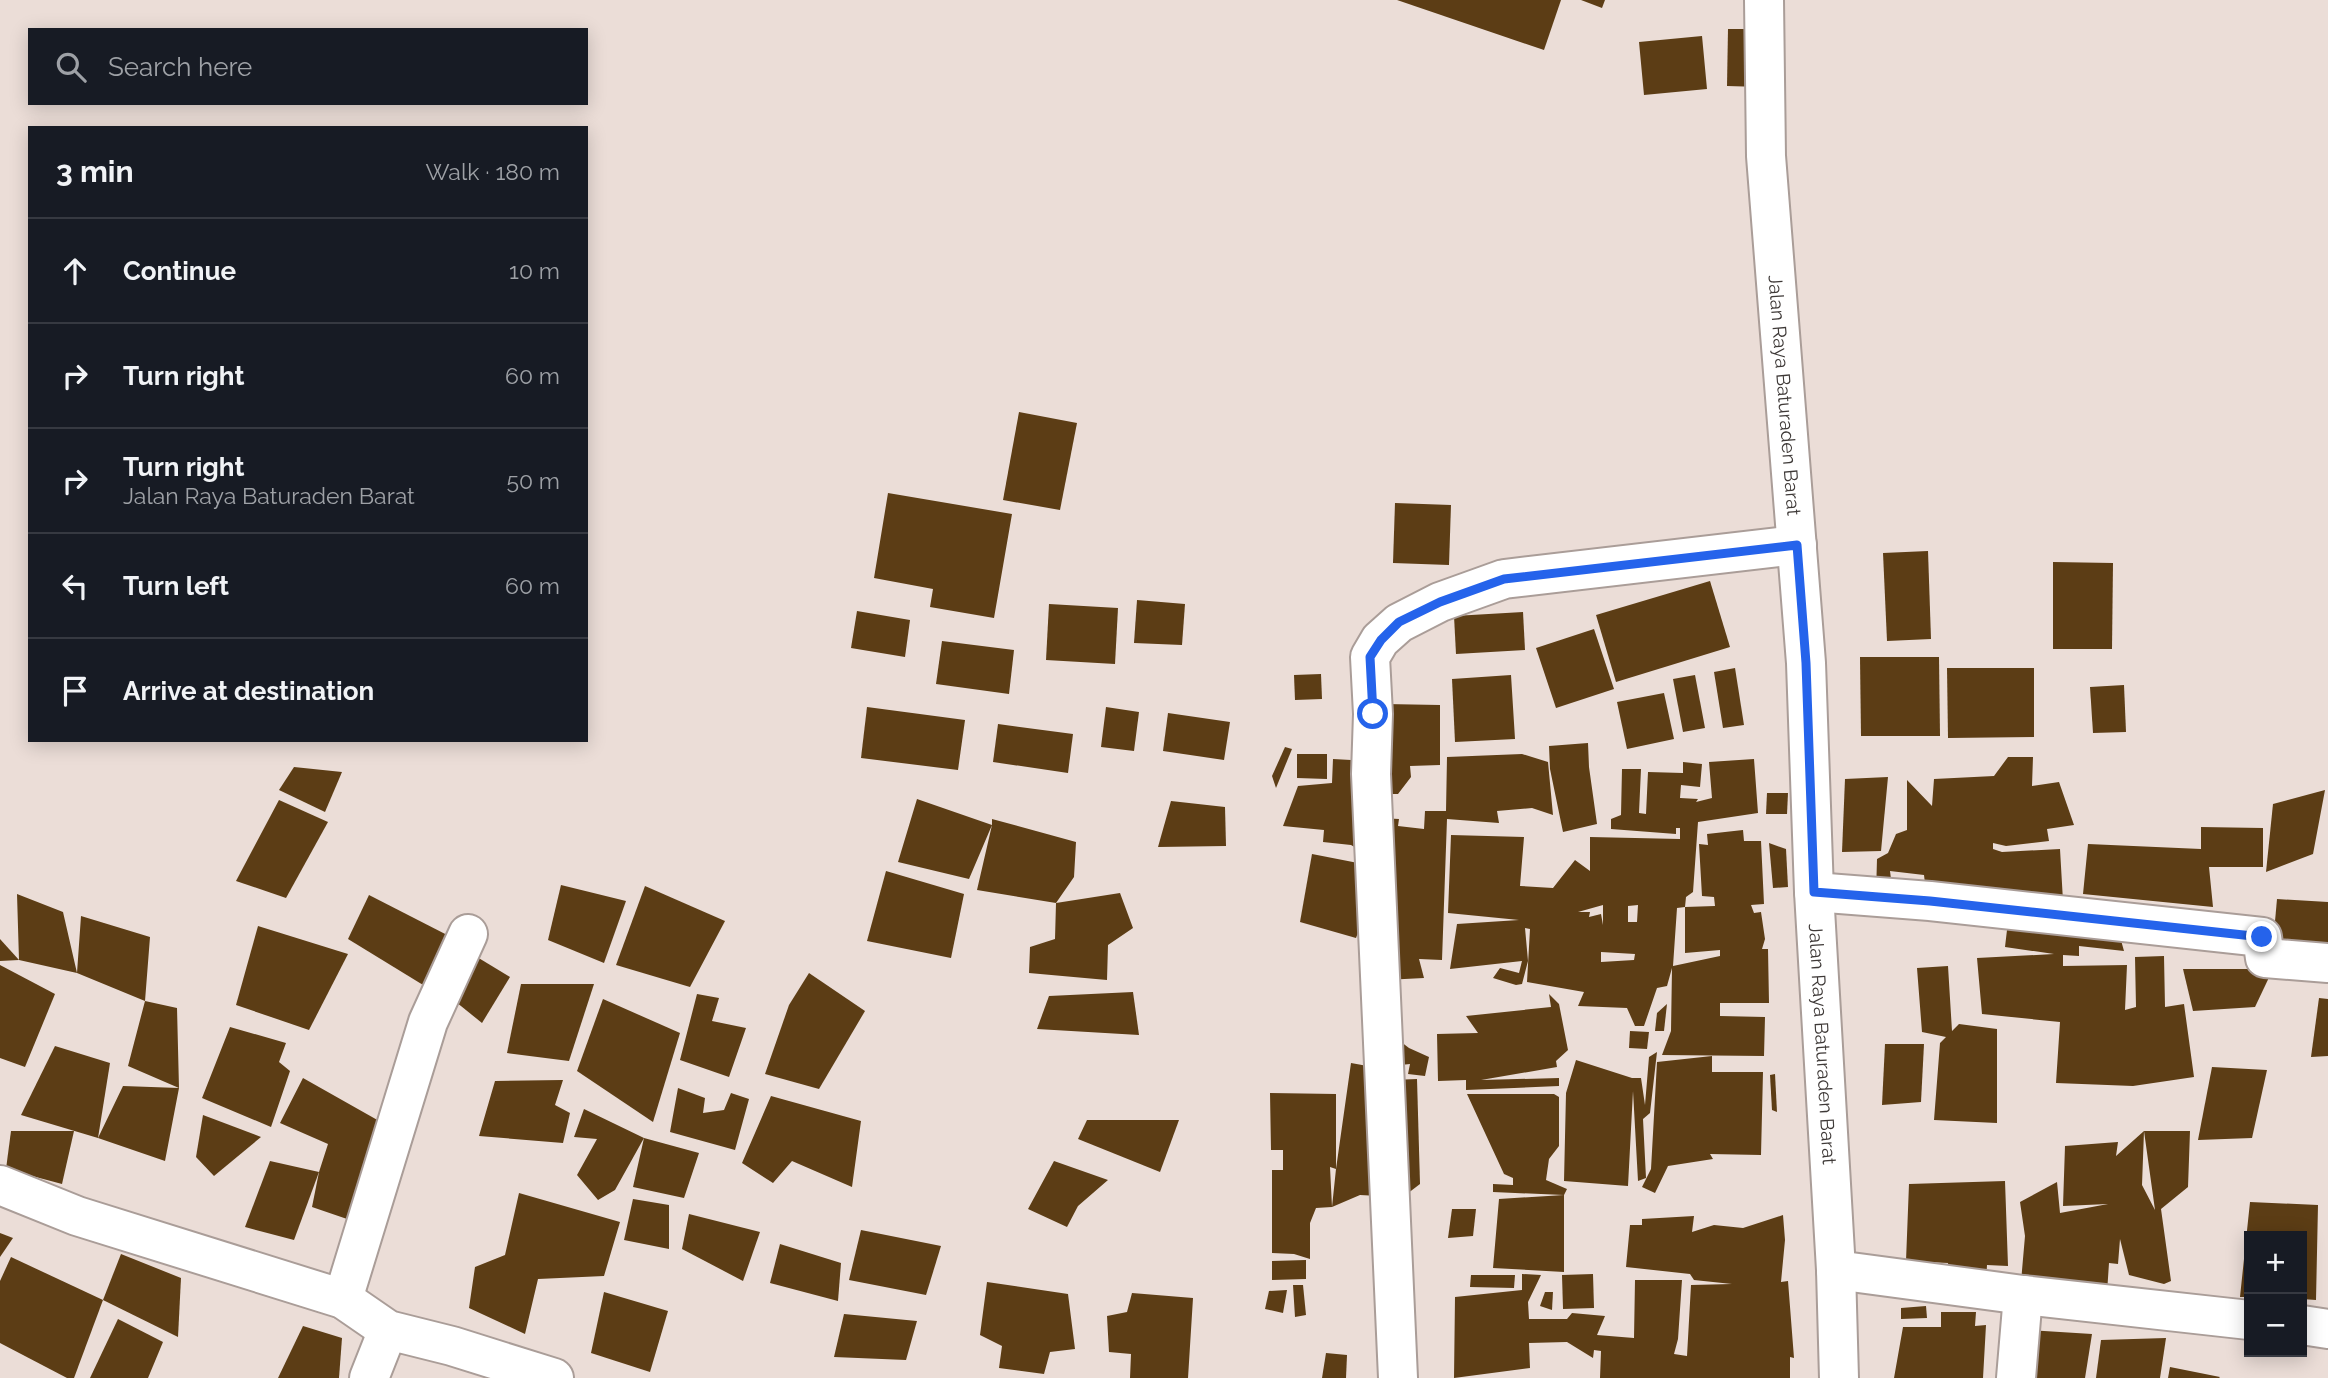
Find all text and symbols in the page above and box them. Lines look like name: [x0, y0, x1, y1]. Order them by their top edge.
search box: [28, 28, 588, 105]
icon: search: [52, 48, 90, 86]
text: Search here: [108, 52, 252, 82]
text: 3 min: [56, 154, 134, 189]
text: Walk · 180 m: [426, 158, 560, 185]
icon: ahead: [56, 252, 94, 290]
text: Continue: [123, 256, 236, 286]
text: 10 m: [509, 257, 560, 284]
street label: Jalan Raya Baturaden Barat: [1764, 274, 1805, 517]
icon: right: [56, 357, 94, 395]
text: Turn right: [123, 361, 244, 391]
text: 60 m: [505, 362, 560, 389]
text: Turn right: [123, 452, 244, 482]
icon: right: [56, 462, 94, 500]
text: 50 m: [506, 467, 560, 494]
text: Jalan Raya Baturaden Barat: [123, 482, 415, 509]
icon: left: [56, 567, 94, 605]
text: Turn left: [123, 571, 229, 601]
text: 60 m: [505, 572, 560, 599]
icon: arrive: [56, 672, 94, 710]
text: Arrive at destination: [123, 676, 374, 706]
route start: [1357, 698, 1388, 729]
route end: [2246, 921, 2277, 952]
street label: Jalan Raya Baturaden Barat: [1805, 923, 1841, 1166]
map controls: [2244, 1231, 2307, 1357]
button: +: [2244, 1231, 2307, 1294]
button: −: [2244, 1294, 2307, 1357]

